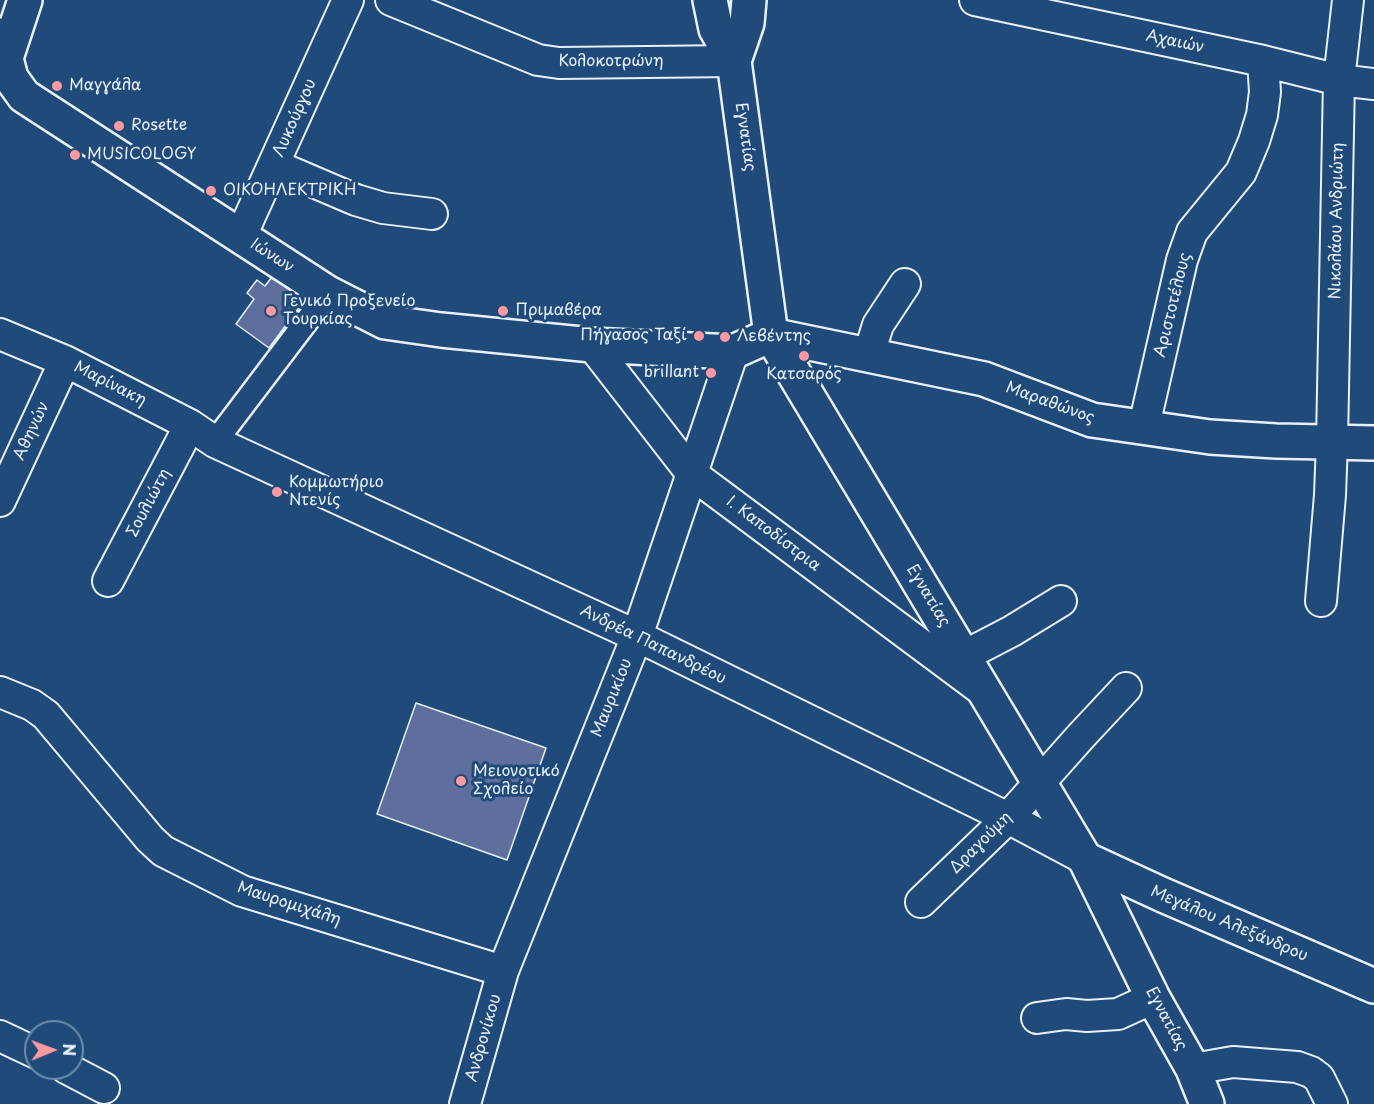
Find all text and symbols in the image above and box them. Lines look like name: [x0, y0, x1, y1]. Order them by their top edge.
street label: Αχαιών: [1144, 26, 1206, 58]
street label: Κολοκοτρώνη: [558, 52, 664, 72]
place label: Μαγγάλα: [69, 76, 141, 96]
street label: Λυκούργου: [269, 76, 321, 160]
marker: Μαγγάλα: [50, 79, 64, 93]
street label: Εγνατίας: [731, 101, 759, 173]
place label: Rosette: [131, 116, 187, 136]
marker: Rosette: [112, 119, 126, 133]
street label: Νικολάου Ανδριώτη: [1326, 142, 1348, 300]
place label: MUSICOLOGY: [87, 145, 196, 165]
marker: MUSICOLOGY: [68, 148, 82, 162]
place label: ΟΙΚΟΗΛΕΚΤΡΙΚΗ: [223, 181, 357, 201]
marker: ΟΙΚΟΗΛΕΚΤΡΙΚΗ: [204, 184, 218, 198]
street label: Ιώνων: [246, 235, 298, 277]
street label: Αριστοτέλους: [1151, 251, 1195, 359]
place label: Γενικό Προξενείο Τουρκίας: [283, 292, 415, 330]
place label: Πριμαβέρα: [515, 301, 602, 321]
marker: Γενικό Προξενείο Τουρκίας: [264, 304, 278, 318]
marker: Πριμαβέρα: [496, 304, 510, 318]
place label: Πήγασος Ταξί: [581, 326, 687, 346]
place label: Λεβέντης: [737, 327, 811, 347]
marker: Πήγασος Ταξί: [692, 329, 706, 343]
marker: Λεβέντης: [718, 330, 732, 344]
marker: Κατσαρός: [797, 349, 811, 363]
street label: Μαρίνακη: [71, 358, 149, 410]
place label: brillant: [644, 363, 699, 383]
place label: Κατσαρός: [766, 365, 842, 385]
marker: brillant: [704, 366, 718, 380]
street label: Μαραθώνος: [1003, 378, 1097, 428]
street label: Αθηνών: [10, 399, 54, 463]
street label: Σουλιώτη: [123, 466, 175, 540]
place label: Κομμωτήριο Ντενίς: [289, 473, 384, 511]
marker: Κομμωτήριο Ντενίς: [270, 485, 284, 499]
street label: Ι. Καποδίστρια: [722, 492, 824, 576]
street label: Εγνατίας: [902, 561, 954, 631]
street label: Ανδρέα Παπανδρέου: [577, 601, 729, 689]
street label: Μαυρικίου: [587, 656, 637, 740]
place label: Μειονοτικό Σχολείο: [473, 762, 560, 800]
marker: Μειονοτικό Σχολείο: [454, 774, 468, 788]
street label: Δραγούμη: [946, 808, 1016, 878]
street label: Μαυρομιχάλη: [235, 878, 343, 930]
street label: Μεγάλου Αλεξάνδρου: [1147, 882, 1311, 966]
street label: Εγνατίας: [1141, 984, 1191, 1054]
street label: Ανδρονίκου: [462, 992, 506, 1084]
north arrow: [24, 1020, 84, 1080]
text: N: [58, 1043, 82, 1056]

